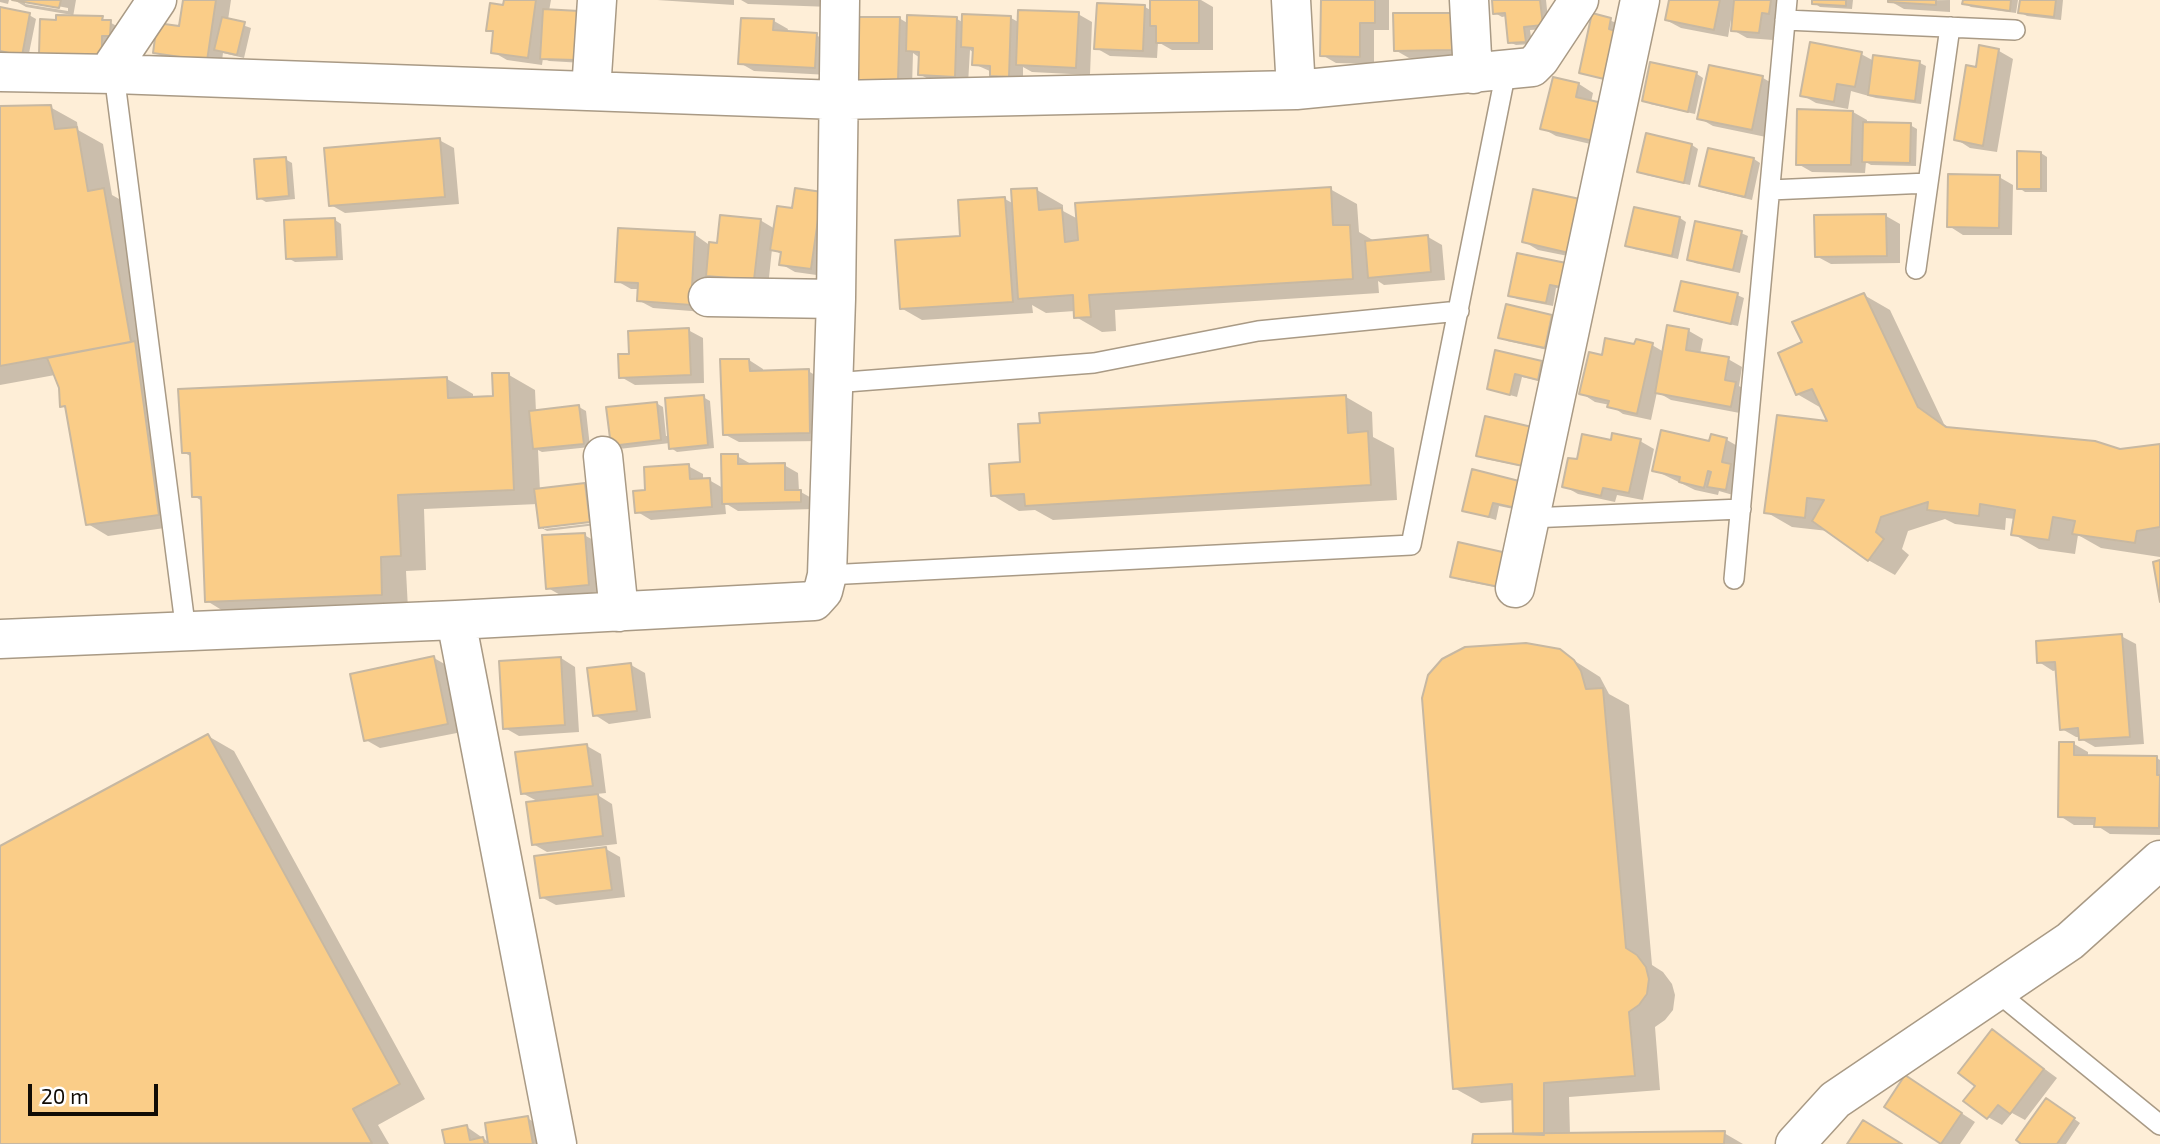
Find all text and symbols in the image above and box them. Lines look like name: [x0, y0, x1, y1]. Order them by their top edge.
scale bar: [32, 1070, 161, 1114]
text: 20 m: [41, 1083, 89, 1108]

